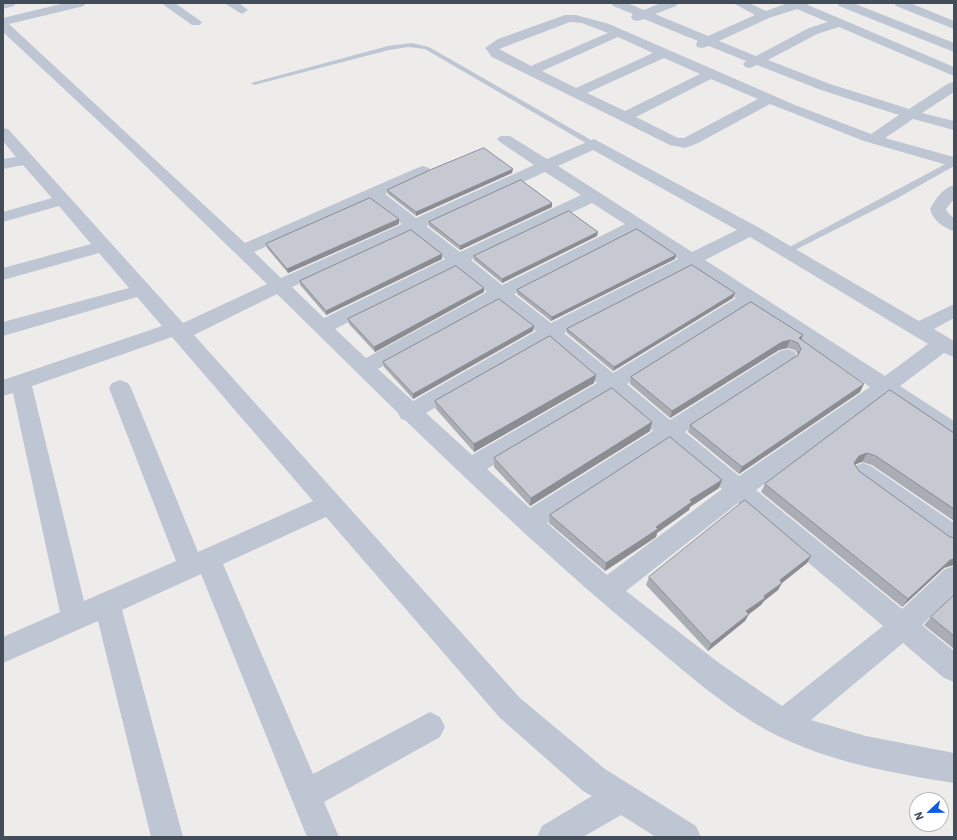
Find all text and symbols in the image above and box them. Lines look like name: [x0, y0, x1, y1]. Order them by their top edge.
north arrow: [909, 792, 949, 832]
text: N: [911, 810, 927, 822]

